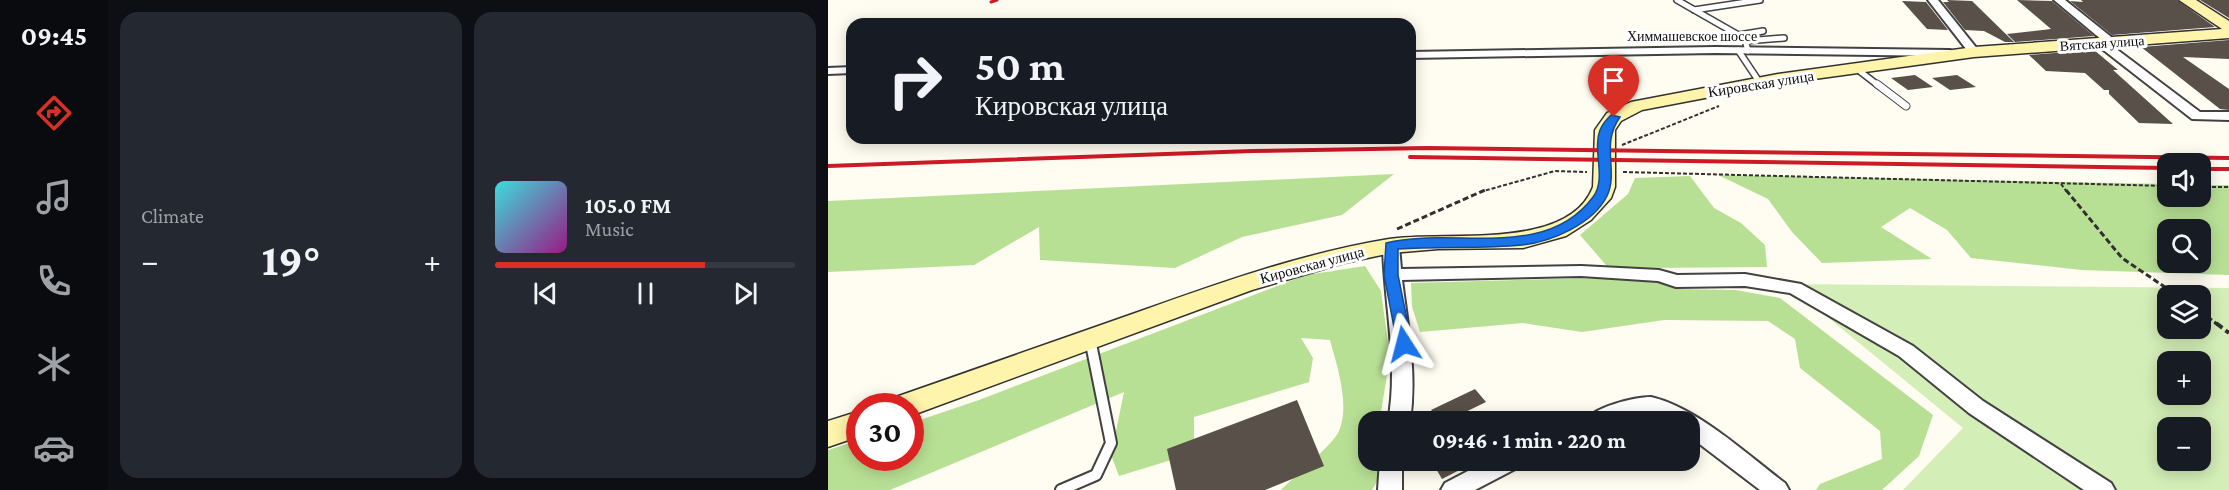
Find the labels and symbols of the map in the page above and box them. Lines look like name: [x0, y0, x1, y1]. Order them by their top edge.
street label: Химмашевское шоссе: [1627, 28, 1757, 44]
street label: Вятская улица: [2059, 32, 2146, 54]
pin: [1588, 55, 1639, 117]
street label: Кировская улица: [1707, 68, 1816, 100]
street label: Кировская улица: [1258, 243, 1366, 287]
position arrow: [1372, 312, 1436, 376]
speed limit sign: 30: [846, 393, 924, 471]

